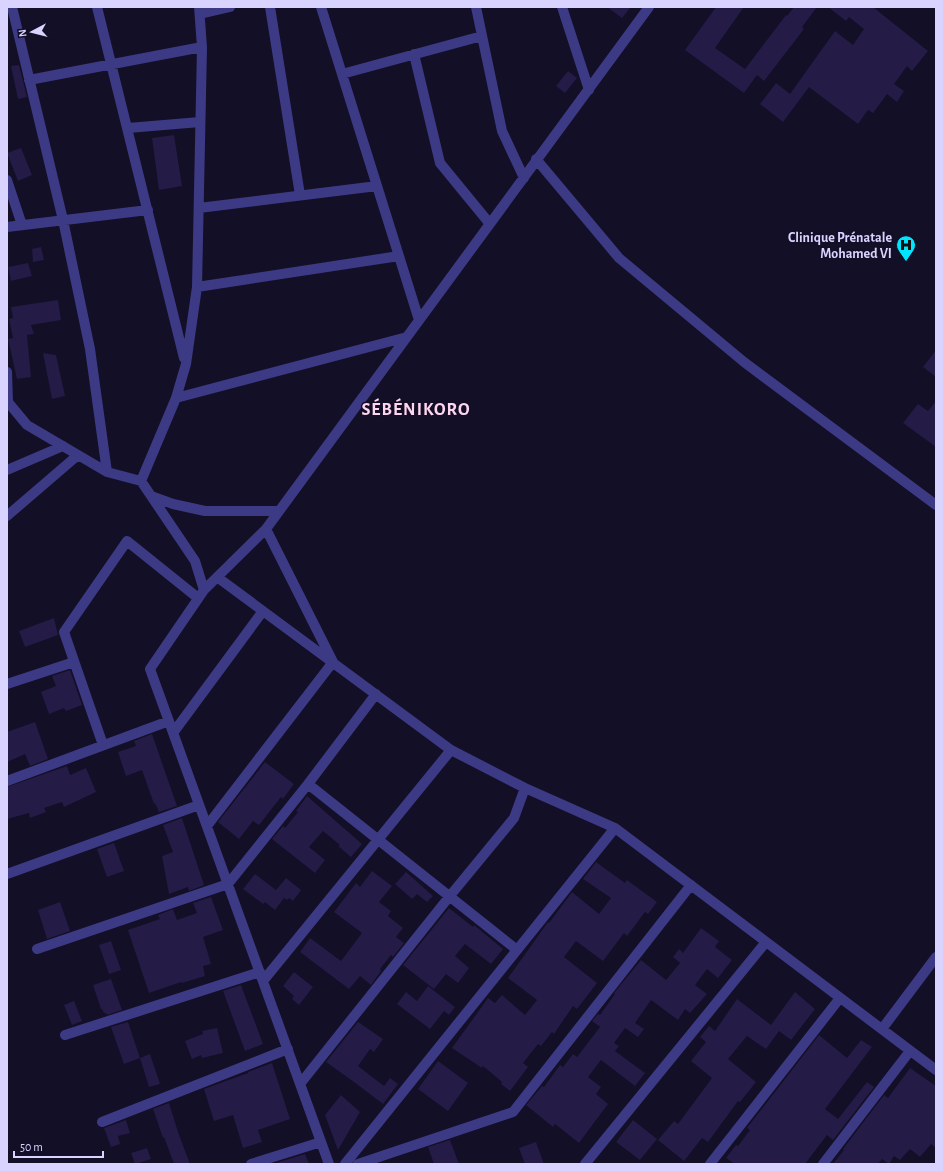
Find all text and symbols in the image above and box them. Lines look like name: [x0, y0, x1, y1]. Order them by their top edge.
north arrow: [12, 12, 52, 52]
text: N: [17, 29, 28, 38]
place label: Clinique Prénatale Mohamed VI: [788, 231, 892, 261]
hospital icon: Clinique Prénatale Mohamed VI: [895, 234, 917, 262]
district label: SÉBÉNIKORO: [361, 398, 471, 419]
scale bar: [14, 1133, 103, 1159]
text: 50 m: [20, 1141, 43, 1153]

